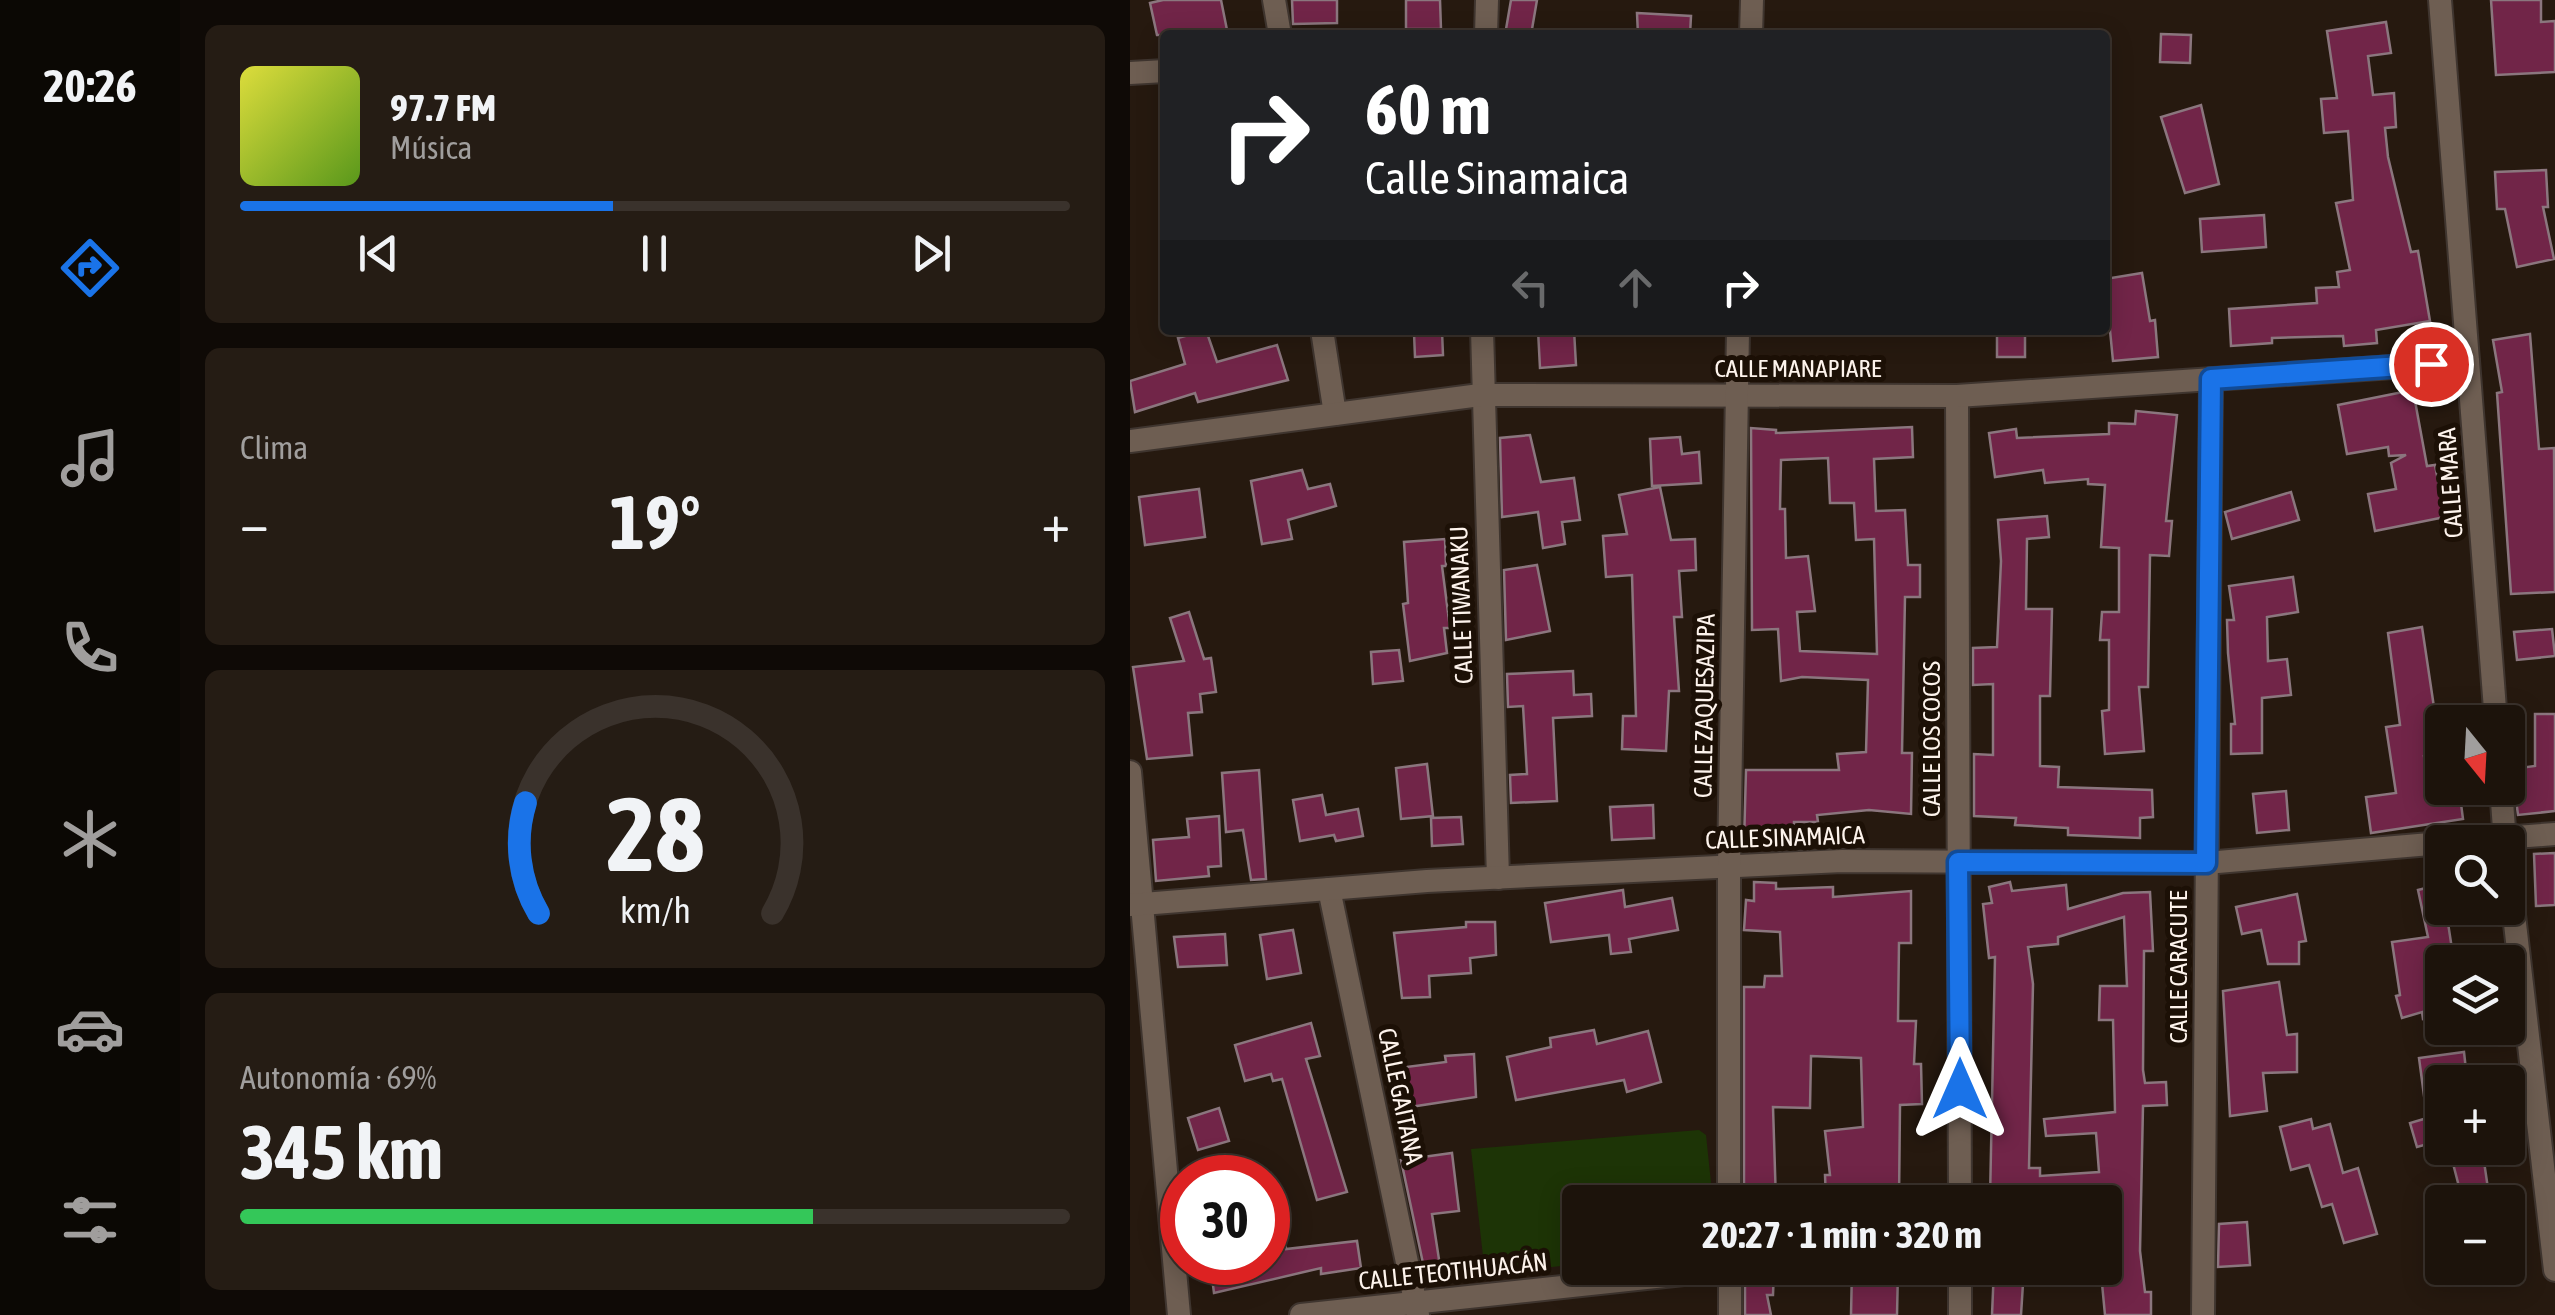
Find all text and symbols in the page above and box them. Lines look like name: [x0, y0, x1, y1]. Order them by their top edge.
text: 20:26: [43, 60, 137, 112]
text: 60 m: [1365, 69, 1491, 149]
icon: right: [1200, 70, 1330, 200]
text: 97.7 FM: [390, 86, 496, 129]
text: Música: [390, 129, 472, 166]
text: Calle Sinamaica: [1365, 152, 1629, 204]
icon: previous: [351, 226, 406, 281]
icon: pause: [627, 226, 682, 281]
icon: next: [904, 226, 959, 281]
icon: directions: [55, 233, 125, 303]
icon: left: [1503, 260, 1558, 315]
icon: ahead: [1608, 260, 1663, 315]
icon: right: [1713, 260, 1768, 315]
pin: [2389, 322, 2474, 407]
icon: arrive: [2404, 337, 2459, 392]
street label: CALLE MANAPIARE: [1715, 354, 1882, 382]
icon: music: [55, 423, 125, 493]
street label: CALLE MARA: [2432, 426, 2468, 539]
text: Clima: [240, 429, 308, 466]
text: 19°: [609, 479, 701, 565]
text: −: [240, 491, 269, 554]
text: +: [1041, 491, 1070, 554]
street label: CALLE TIWANAKU: [1444, 525, 1478, 685]
icon: phone: [55, 613, 125, 683]
street label: CALLE ZAQUESAZIPA: [1688, 613, 1720, 798]
street label: CALLE LOS COCOS: [1917, 661, 1945, 817]
north arrow: [2425, 705, 2525, 805]
map controls: [2425, 705, 2525, 1285]
text: 28: [606, 774, 704, 893]
icon: climate: [55, 804, 125, 874]
street label: CALLE SINAMAICA: [1705, 820, 1866, 854]
button: search: [2425, 825, 2525, 925]
text: km/h: [620, 890, 690, 931]
street label: CALLE CARACUTE: [2164, 890, 2192, 1043]
button: layers: [2425, 945, 2525, 1045]
icon: car: [55, 994, 125, 1064]
street label: CALLE GAITANA: [1373, 1026, 1429, 1167]
position arrow: [1908, 1037, 2012, 1141]
text: Autonomía · 69%: [240, 1059, 436, 1096]
button: +: [2425, 1065, 2525, 1165]
text: 345 km: [240, 1109, 443, 1195]
speed limit sign: 30: [1160, 1155, 1290, 1285]
icon: filters: [55, 1185, 125, 1255]
button: −: [2425, 1185, 2525, 1285]
text: 20:27 · 1 min · 320 m: [1702, 1213, 1982, 1256]
street label: CALLE TEOTIHUACÁN: [1357, 1247, 1549, 1295]

